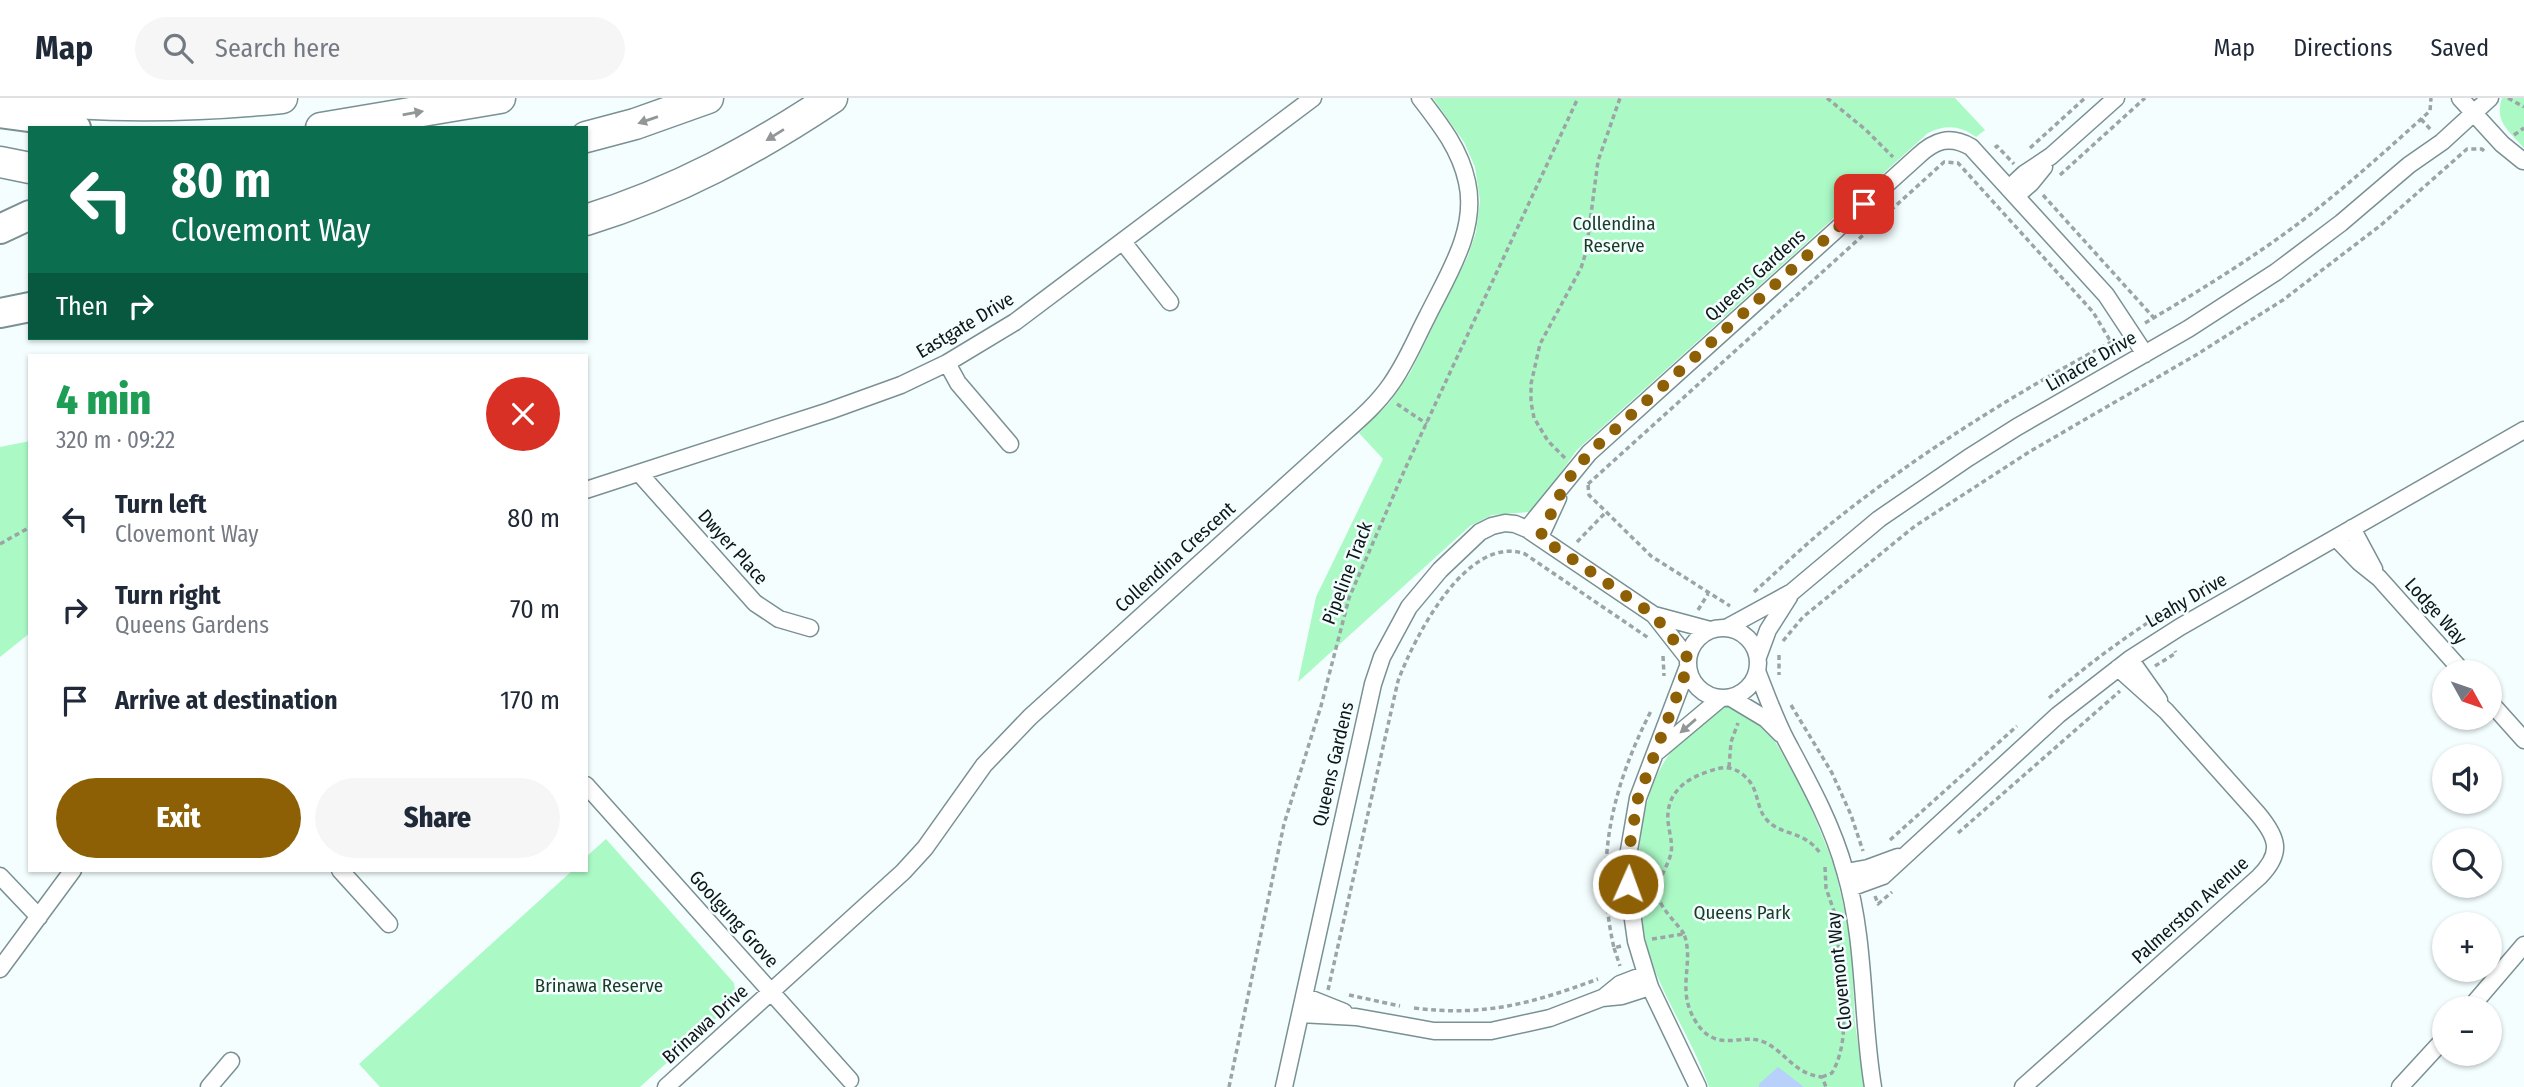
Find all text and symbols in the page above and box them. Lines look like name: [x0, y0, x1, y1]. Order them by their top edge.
search box: [135, 17, 625, 80]
text: Map: [35, 28, 93, 68]
icon: search: [159, 29, 197, 67]
text: Search here: [215, 33, 340, 64]
text: Map: [2214, 34, 2255, 62]
text: Directions: [2293, 34, 2392, 62]
text: Saved: [2430, 34, 2489, 62]
one-way arrow: [402, 107, 424, 118]
one-way arrow: [637, 114, 658, 125]
one-way arrow: [765, 129, 785, 142]
text: 80 m: [171, 151, 271, 210]
icon: left: [56, 154, 147, 245]
pin: [1834, 174, 1894, 234]
icon: arrive: [1845, 185, 1883, 223]
text: Clovemont Way: [171, 211, 371, 249]
park label: Collendina Reserve: [1573, 212, 1655, 257]
street label: Queens Gardens: [1700, 224, 1810, 326]
icon: right: [122, 287, 160, 325]
street label: Eastgate Drive: [912, 287, 1018, 363]
text: Then: [56, 291, 108, 322]
street label: Linacre Drive: [2042, 326, 2140, 396]
text: 4 min: [56, 375, 151, 425]
button: close: [486, 377, 560, 451]
text: 320 m · 09:22: [56, 426, 175, 454]
text: Turn left: [115, 489, 207, 520]
street label: Collendina Crescent: [1110, 497, 1240, 617]
icon: left: [56, 500, 94, 538]
text: 80 m: [507, 503, 560, 534]
street label: Dwyer Place: [693, 505, 773, 589]
street label: Pipeline Track: [1317, 518, 1377, 628]
text: Clovemont Way: [115, 520, 258, 548]
street label: Leahy Drive: [2141, 568, 2231, 632]
street label: Lodge Way: [2400, 573, 2472, 649]
text: Turn right: [115, 580, 221, 611]
icon: right: [56, 591, 94, 629]
text: 70 m: [510, 594, 560, 625]
text: Queens Gardens: [115, 611, 269, 639]
north arrow: [2432, 660, 2502, 730]
map controls: [2432, 660, 2502, 1066]
icon: arrive: [56, 682, 94, 720]
text: Arrive at destination: [115, 685, 338, 716]
text: 170 m: [500, 685, 560, 716]
street label: Queens Gardens: [1307, 699, 1359, 829]
one-way arrow: [1680, 717, 1697, 733]
button: sound: [2432, 744, 2502, 814]
button: Exit: [56, 778, 301, 858]
button: Share: [315, 778, 560, 858]
button: search: [2432, 828, 2502, 898]
position arrow: [1591, 847, 1665, 921]
street label: Palmerston Avenue: [2127, 852, 2253, 968]
street label: Goolgung Grove: [684, 866, 784, 972]
park label: Queens Park: [1694, 901, 1791, 924]
street label: Clovemont Way: [1821, 910, 1857, 1031]
button: +: [2432, 912, 2502, 982]
park label: Brinawa Reserve: [535, 974, 663, 997]
street label: Brinawa Drive: [657, 980, 753, 1068]
button: −: [2432, 996, 2502, 1066]

